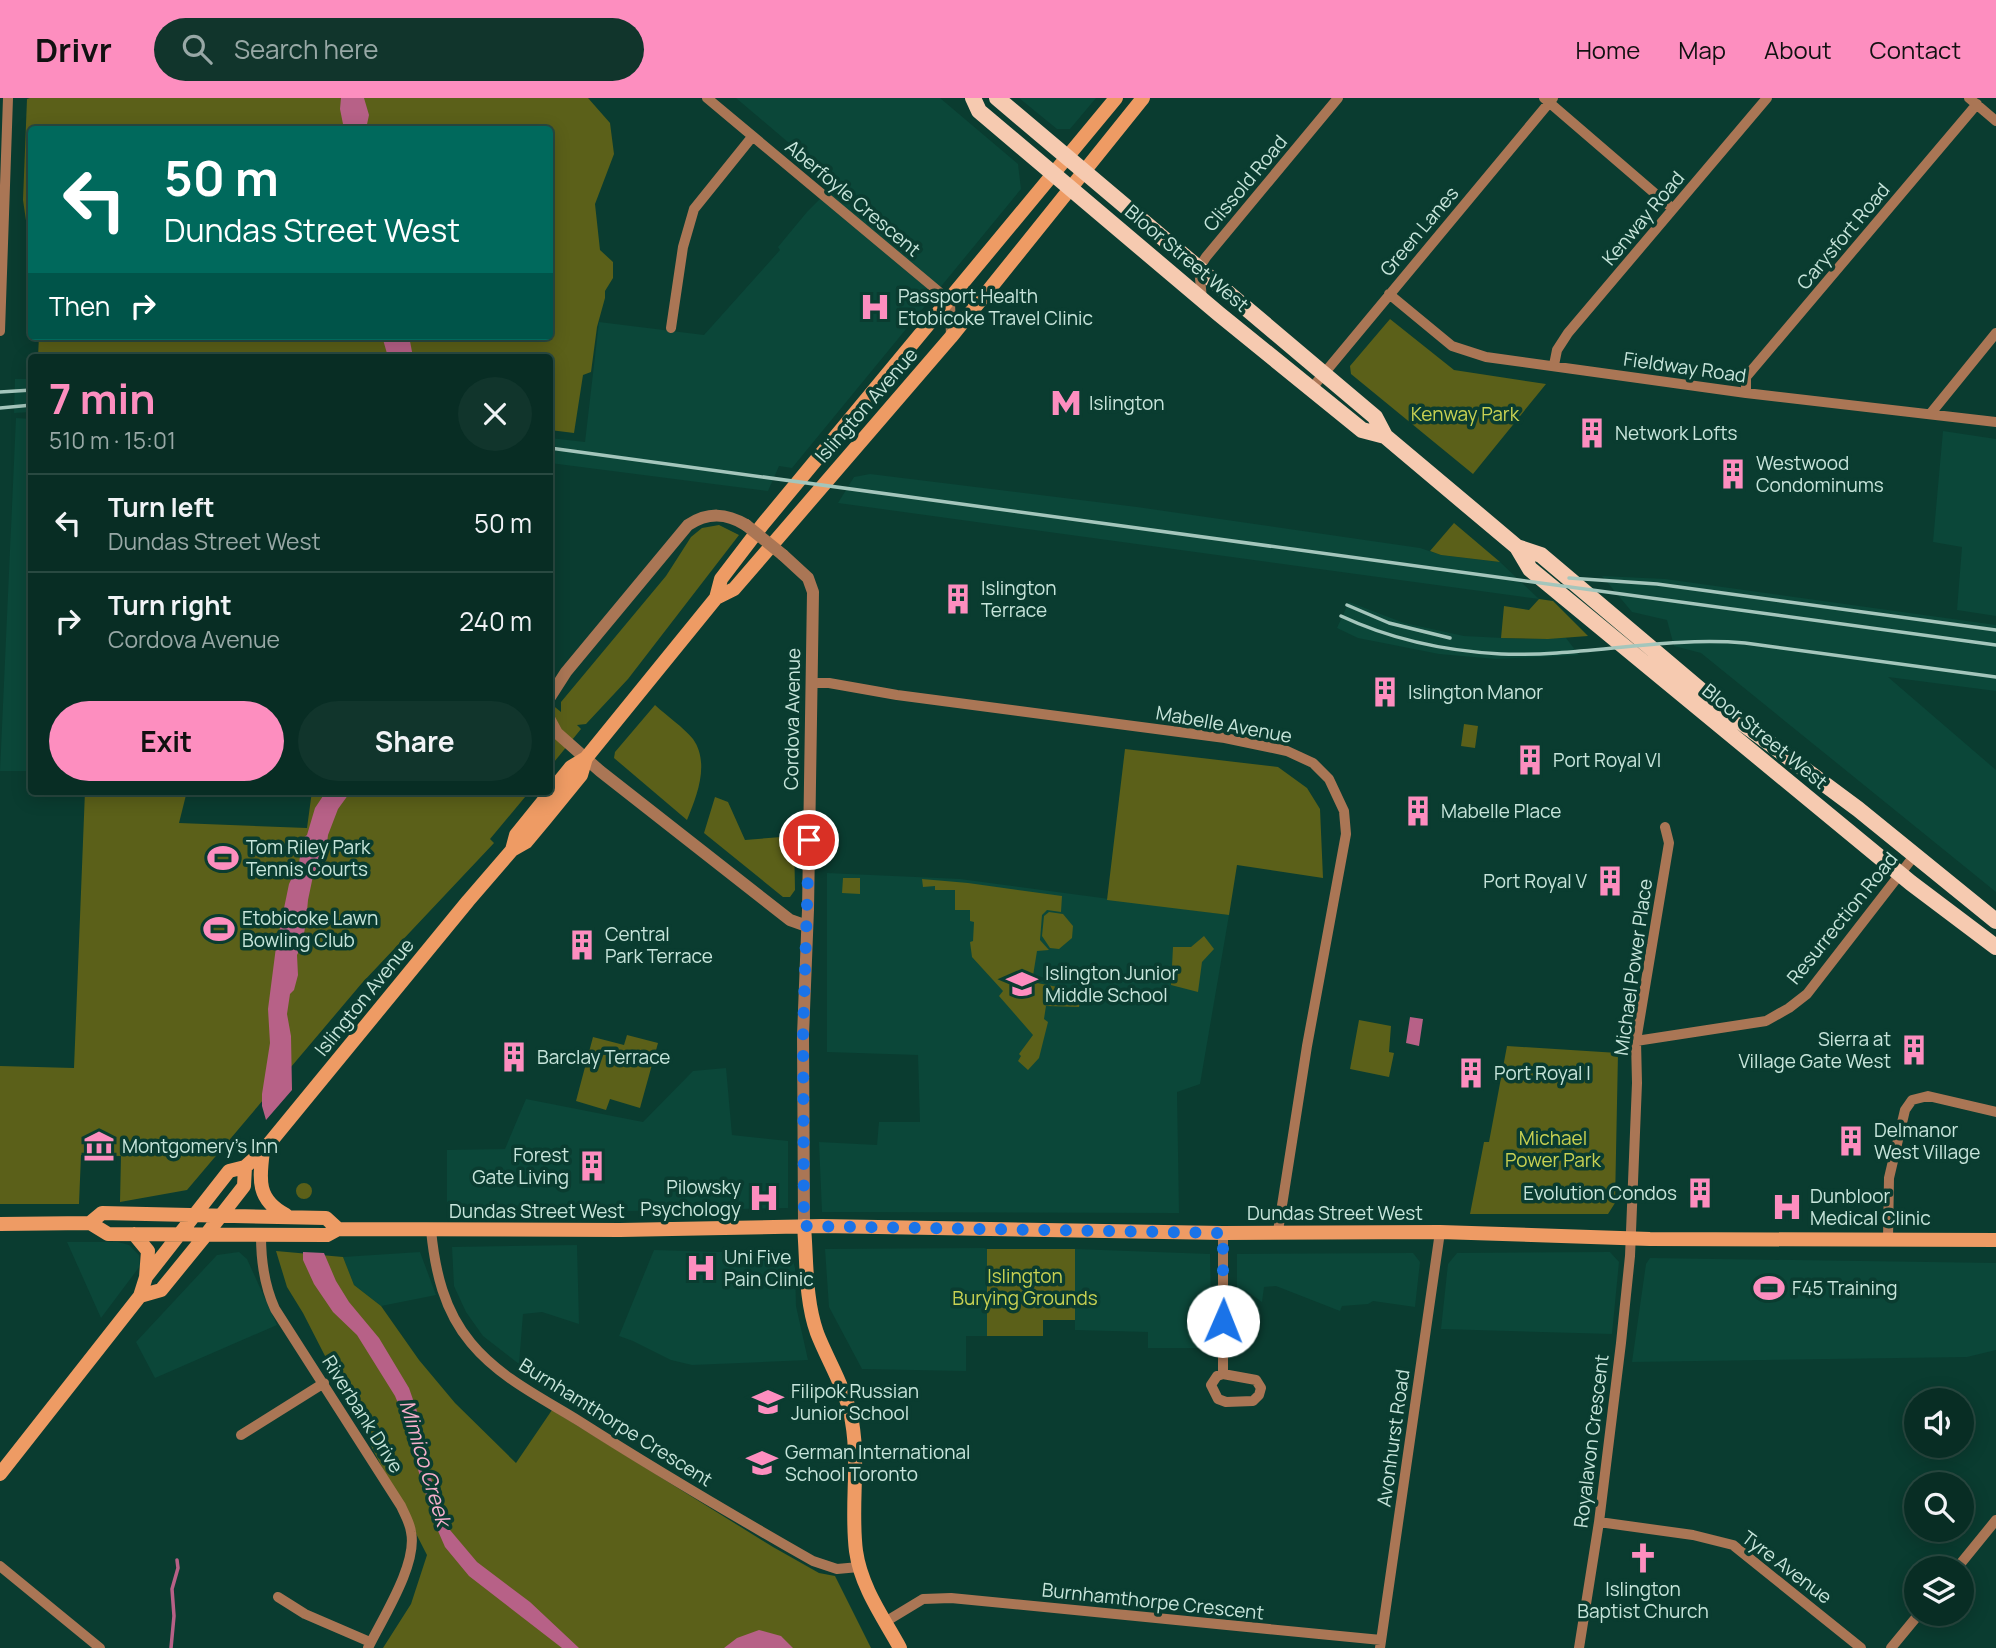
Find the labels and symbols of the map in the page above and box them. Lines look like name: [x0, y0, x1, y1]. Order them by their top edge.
street label: Clissold Road: [1197, 129, 1293, 237]
street label: Aberfoyle Crescent: [780, 134, 926, 262]
street label: Kenway Road: [1596, 165, 1690, 271]
street label: Carysfort Road: [1791, 177, 1895, 295]
street label: Green Lanes: [1374, 181, 1464, 281]
street label: Bloor Street West: [1120, 199, 1254, 317]
place label: Passport Health Etobicoke Travel Clinic: [898, 283, 1093, 331]
hospital icon: Passport Health Etobicoke Travel Clinic: [858, 290, 892, 324]
street label: Islington Avenue: [809, 342, 923, 468]
street label: Fieldway Road: [1622, 346, 1748, 388]
metro station icon: Islington: [1049, 386, 1083, 420]
place label: Islington: [1089, 390, 1165, 416]
park label: Kenway Park: [1411, 401, 1520, 427]
building icon: Network Lofts: [1575, 416, 1609, 450]
place label: Network Lofts: [1615, 420, 1738, 446]
place label: Westwood Condominums: [1756, 450, 1884, 498]
building icon: Westwood Condominums: [1716, 457, 1750, 491]
place label: Islington Terrace: [981, 575, 1057, 623]
building icon: Islington Terrace: [941, 582, 975, 616]
street label: Cordova Avenue: [778, 648, 806, 790]
building icon: Islington Manor: [1368, 675, 1402, 709]
street label: Bloor Street West: [1697, 677, 1833, 795]
place label: Islington Manor: [1408, 679, 1543, 705]
street label: Mabelle Avenue: [1154, 699, 1294, 749]
building icon: Port Royal VI: [1513, 743, 1547, 777]
place label: Port Royal VI: [1553, 747, 1661, 773]
building icon: Mabelle Place: [1401, 794, 1435, 828]
place label: Mabelle Place: [1441, 798, 1561, 824]
pin: [779, 810, 839, 870]
place label: Tom Riley Park Tennis Courts: [246, 834, 371, 882]
sports icon: Tom Riley Park Tennis Courts: [206, 841, 240, 875]
street label: Resurrection Road: [1781, 847, 1903, 989]
building icon: Port Royal V: [1593, 864, 1627, 898]
place label: Port Royal V: [1483, 868, 1588, 894]
street label: Michael Power Place: [1608, 877, 1658, 1057]
place label: Etobicoke Lawn Bowling Club: [242, 905, 378, 953]
sports icon: Etobicoke Lawn Bowling Club: [202, 912, 236, 946]
place label: Central Park Terrace: [605, 921, 713, 969]
building icon: Central Park Terrace: [565, 928, 599, 962]
street label: Islington Avenue: [308, 933, 420, 1061]
place label: Islington Junior Middle School: [1045, 960, 1178, 1008]
school or university icon: Islington Junior Middle School: [1005, 967, 1039, 1001]
place label: Sierra at Village Gate West: [1738, 1026, 1891, 1074]
building icon: Sierra at Village Gate West: [1897, 1033, 1931, 1067]
building icon: Barclay Terrace: [497, 1040, 531, 1074]
place label: Barclay Terrace: [537, 1044, 670, 1070]
building icon: Port Royal I: [1454, 1056, 1488, 1090]
place label: Port Royal I: [1494, 1060, 1591, 1086]
place label: Delmanor West Village: [1874, 1117, 1980, 1165]
building icon: Delmanor West Village: [1834, 1124, 1868, 1158]
park label: Michael Power Park: [1505, 1125, 1602, 1173]
museum icon: Montgomery's Inn: [82, 1129, 116, 1163]
place label: Montgomery's Inn: [122, 1133, 278, 1159]
place label: Forest Gate Living: [472, 1142, 569, 1190]
building icon: Forest Gate Living: [575, 1149, 609, 1183]
place label: Pilowsky Psychology: [640, 1174, 741, 1222]
building icon: Evolution Condos: [1683, 1176, 1717, 1210]
place label: Evolution Condos: [1523, 1180, 1677, 1206]
hospital icon: Pilowsky Psychology: [747, 1181, 781, 1215]
place label: Dunbloor Medical Clinic: [1810, 1183, 1931, 1231]
hospital icon: Dunbloor Medical Clinic: [1770, 1190, 1804, 1224]
street label: Dundas Street West: [449, 1198, 625, 1224]
street label: Dundas Street West: [1247, 1200, 1423, 1226]
place label: Uni Five Pain Clinic: [724, 1244, 814, 1292]
hospital icon: Uni Five Pain Clinic: [684, 1251, 718, 1285]
park label: Islington Burying Grounds: [952, 1263, 1098, 1311]
sports icon: F45 Training: [1752, 1271, 1786, 1305]
place label: F45 Training: [1792, 1275, 1897, 1301]
position arrow: [1186, 1284, 1260, 1358]
street label: Riverbank Drive: [316, 1350, 410, 1478]
street label: Burnhamthorpe Crescent: [514, 1352, 718, 1492]
street label: Royalavon Crescent: [1567, 1353, 1615, 1529]
street label: Avonhurst Road: [1370, 1368, 1416, 1508]
place label: Filipok Russian Junior School: [791, 1378, 919, 1426]
school or university icon: Filipok Russian Junior School: [751, 1385, 785, 1419]
water label: Mimico Creek: [393, 1396, 459, 1532]
place label: German International School Toronto: [785, 1439, 970, 1487]
school or university icon: German International School Toronto: [745, 1446, 779, 1480]
street label: Tyre Avenue: [1737, 1525, 1837, 1609]
church icon: Islington Baptist Church: [1626, 1541, 1660, 1575]
street label: Burnhamthorpe Crescent: [1041, 1576, 1265, 1626]
place label: Islington Baptist Church: [1577, 1576, 1709, 1624]

